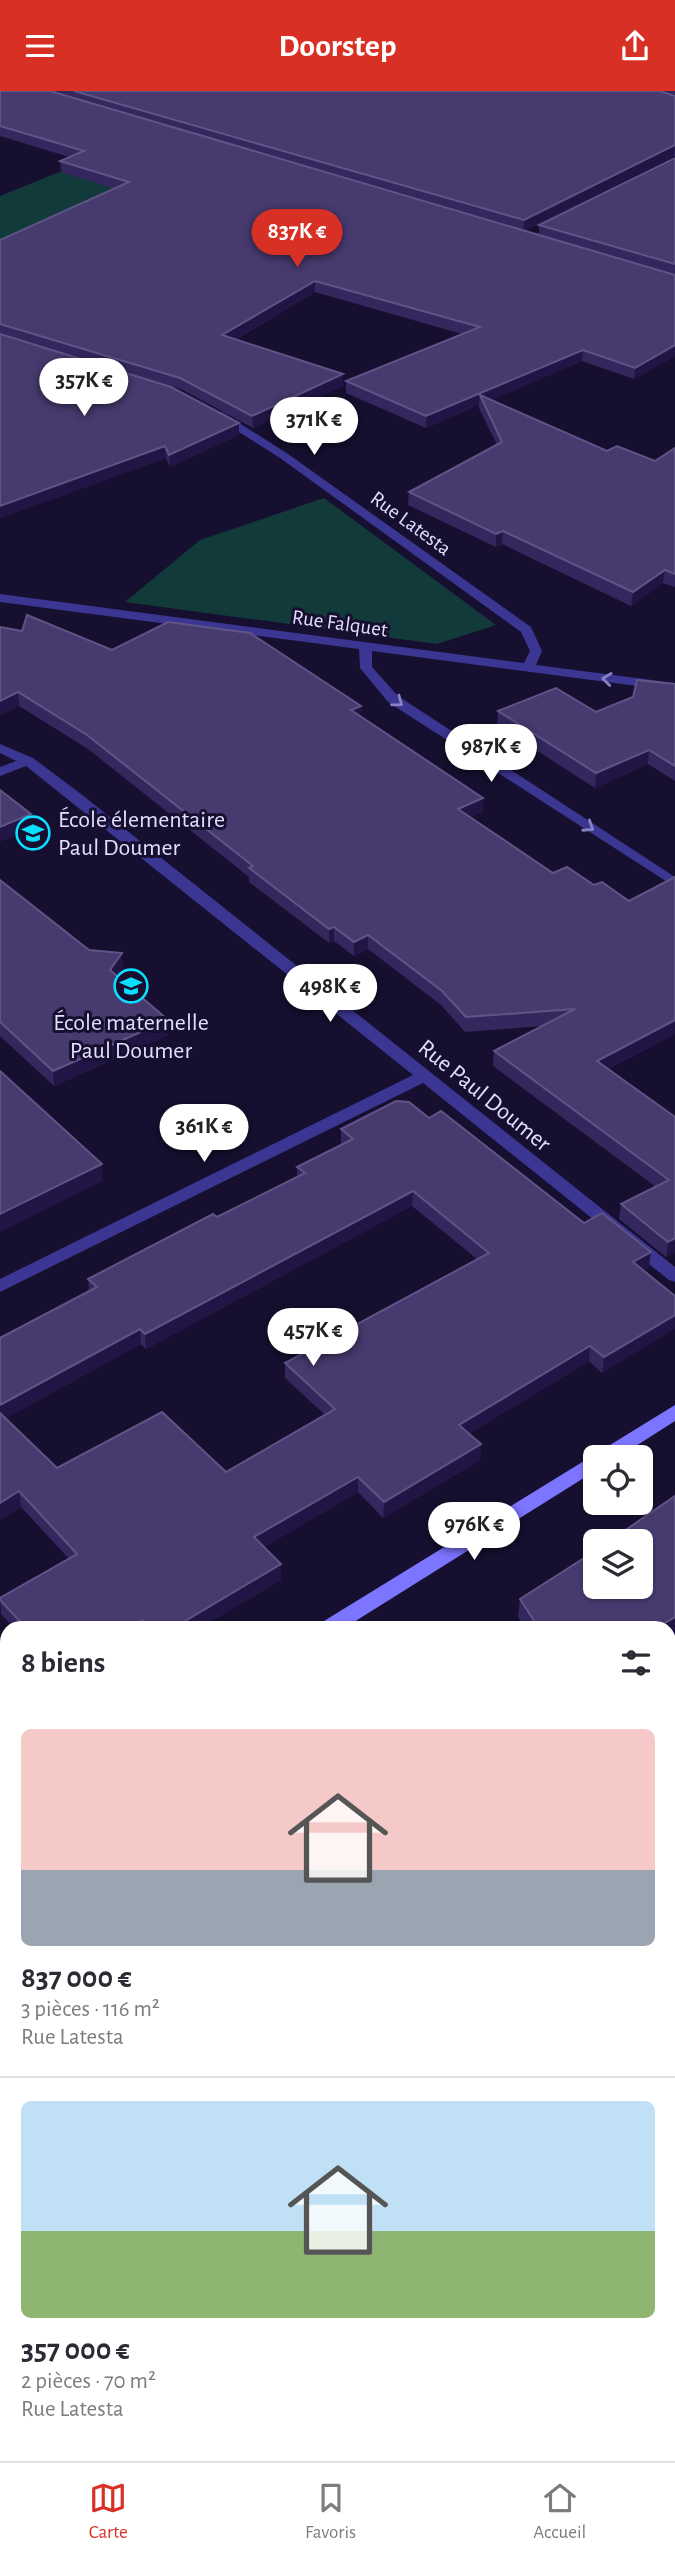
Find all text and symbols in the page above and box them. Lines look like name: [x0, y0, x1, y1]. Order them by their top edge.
icon: menu: [21, 27, 59, 65]
icon: share: [616, 27, 654, 65]
text: Doorstep: [279, 30, 396, 62]
pin: 837K €: [240, 209, 354, 269]
text: 837K €: [268, 220, 326, 243]
pin: 357K €: [27, 359, 141, 418]
text: 357K €: [55, 369, 113, 392]
pin: 371K €: [257, 397, 371, 457]
text: 371K €: [286, 408, 342, 431]
street label: Rue Latesta: [367, 487, 455, 560]
street label: Rue Falquet: [291, 606, 389, 641]
one-way arrow: [601, 671, 613, 686]
one-way arrow: [391, 694, 403, 706]
pin: 987K €: [434, 725, 548, 784]
text: 987K €: [461, 735, 521, 758]
place label: École élementaire Paul Doumer: [58, 806, 225, 860]
school or university icon: École élementaire Paul Doumer: [14, 814, 52, 852]
one-way arrow: [581, 818, 594, 831]
pin: 498K €: [273, 965, 387, 1024]
school or university icon: École maternelle Paul Doumer: [112, 967, 150, 1005]
text: 498K €: [299, 975, 361, 998]
place label: École maternelle Paul Doumer: [53, 1009, 209, 1063]
street label: Rue Paul Doumer: [414, 1035, 555, 1156]
pin: 361K €: [147, 1105, 261, 1164]
text: 361K €: [176, 1115, 232, 1138]
pin: 457K €: [256, 1309, 370, 1368]
text: 457K €: [283, 1319, 343, 1342]
map controls: [583, 1445, 653, 1599]
button: locate: [583, 1445, 653, 1515]
pin: 976K €: [417, 1503, 531, 1562]
text: 976K €: [444, 1513, 504, 1536]
button: layers: [583, 1529, 653, 1599]
icon: filters: [617, 1644, 655, 1682]
text: 8 biens: [21, 1648, 105, 1678]
icon: home: [275, 1775, 401, 1901]
text: 837 000 €: [21, 1963, 132, 1993]
text: 3 pièces · 116 m²: [21, 1998, 160, 2021]
text: Rue Latesta: [21, 2026, 124, 2049]
icon: home: [275, 2147, 401, 2273]
text: 357 000 €: [21, 2335, 130, 2365]
text: 2 pièces · 70 m²: [21, 2370, 156, 2393]
text: Rue Latesta: [21, 2398, 124, 2421]
tab: Carte: [89, 2479, 128, 2544]
tab: Favoris: [305, 2479, 356, 2544]
tab: Accueil: [533, 2479, 586, 2544]

